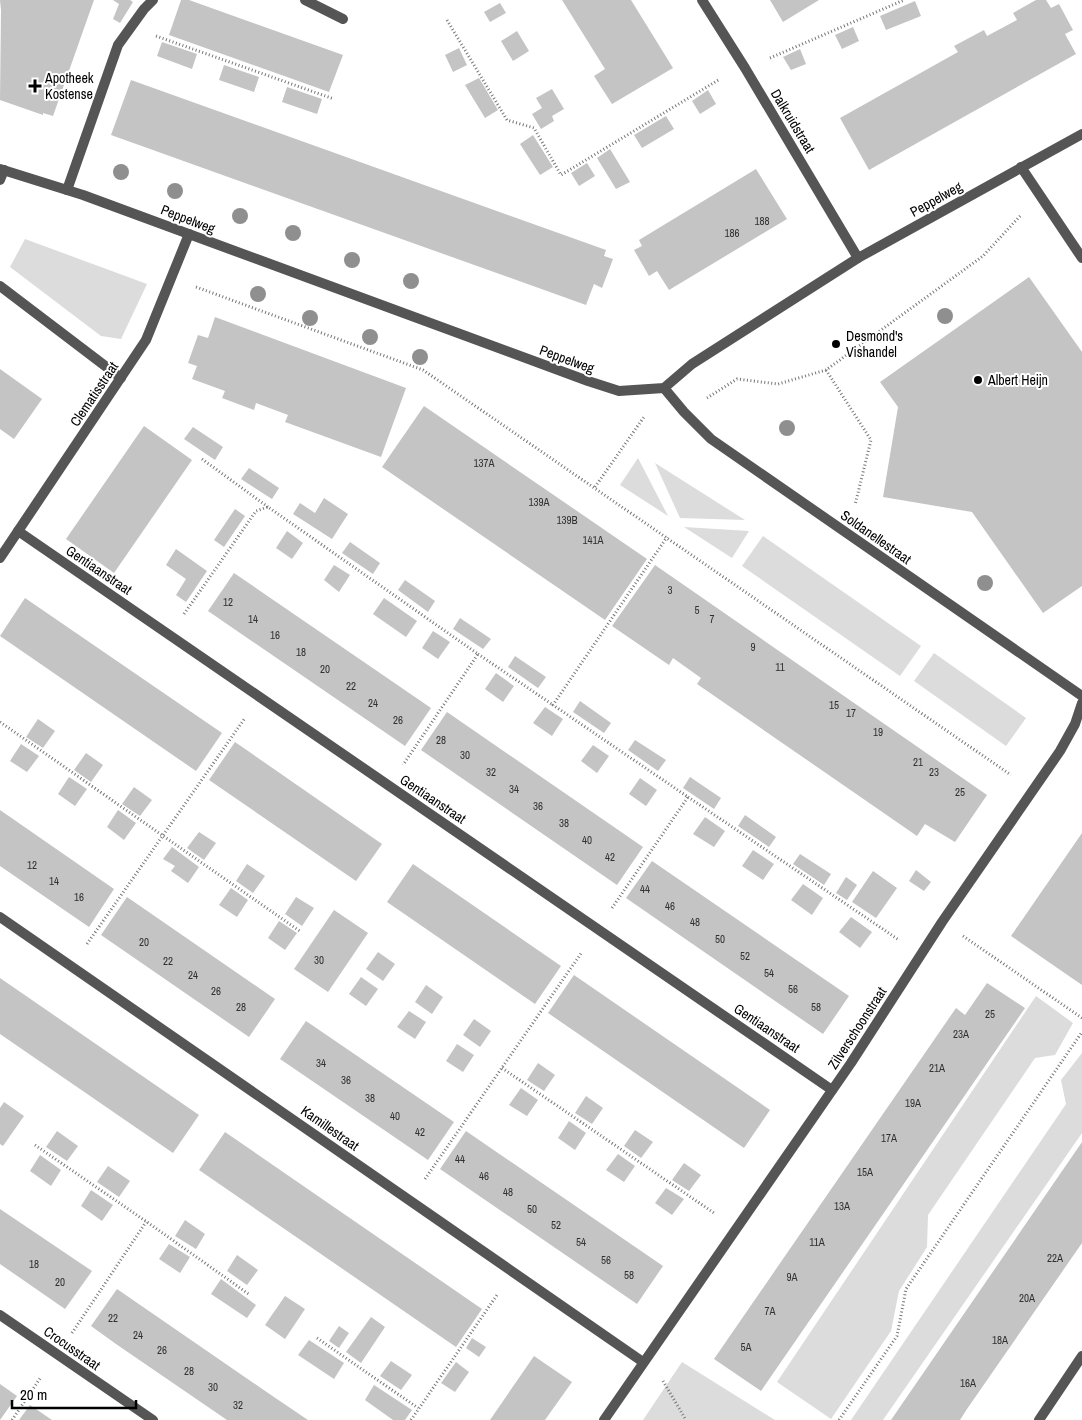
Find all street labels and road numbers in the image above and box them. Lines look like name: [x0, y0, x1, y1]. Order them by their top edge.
street label: Dalkruidstraat: [767, 86, 819, 156]
street label: Peppelweg: [907, 177, 966, 221]
street label: Peppelweg: [158, 200, 218, 238]
street label: Peppelweg: [537, 341, 597, 377]
street label: Clematisstraat: [66, 358, 122, 430]
street label: Soldanellestraat: [837, 506, 915, 568]
street label: Gentiaanstraat: [62, 541, 136, 599]
street label: Gentiaanstraat: [396, 770, 470, 828]
street label: Zilverschoonstraat: [824, 983, 890, 1073]
street label: Gentiaanstraat: [730, 999, 804, 1057]
street label: Kamillestraat: [297, 1101, 363, 1155]
street label: Crocusstraat: [40, 1322, 104, 1374]

